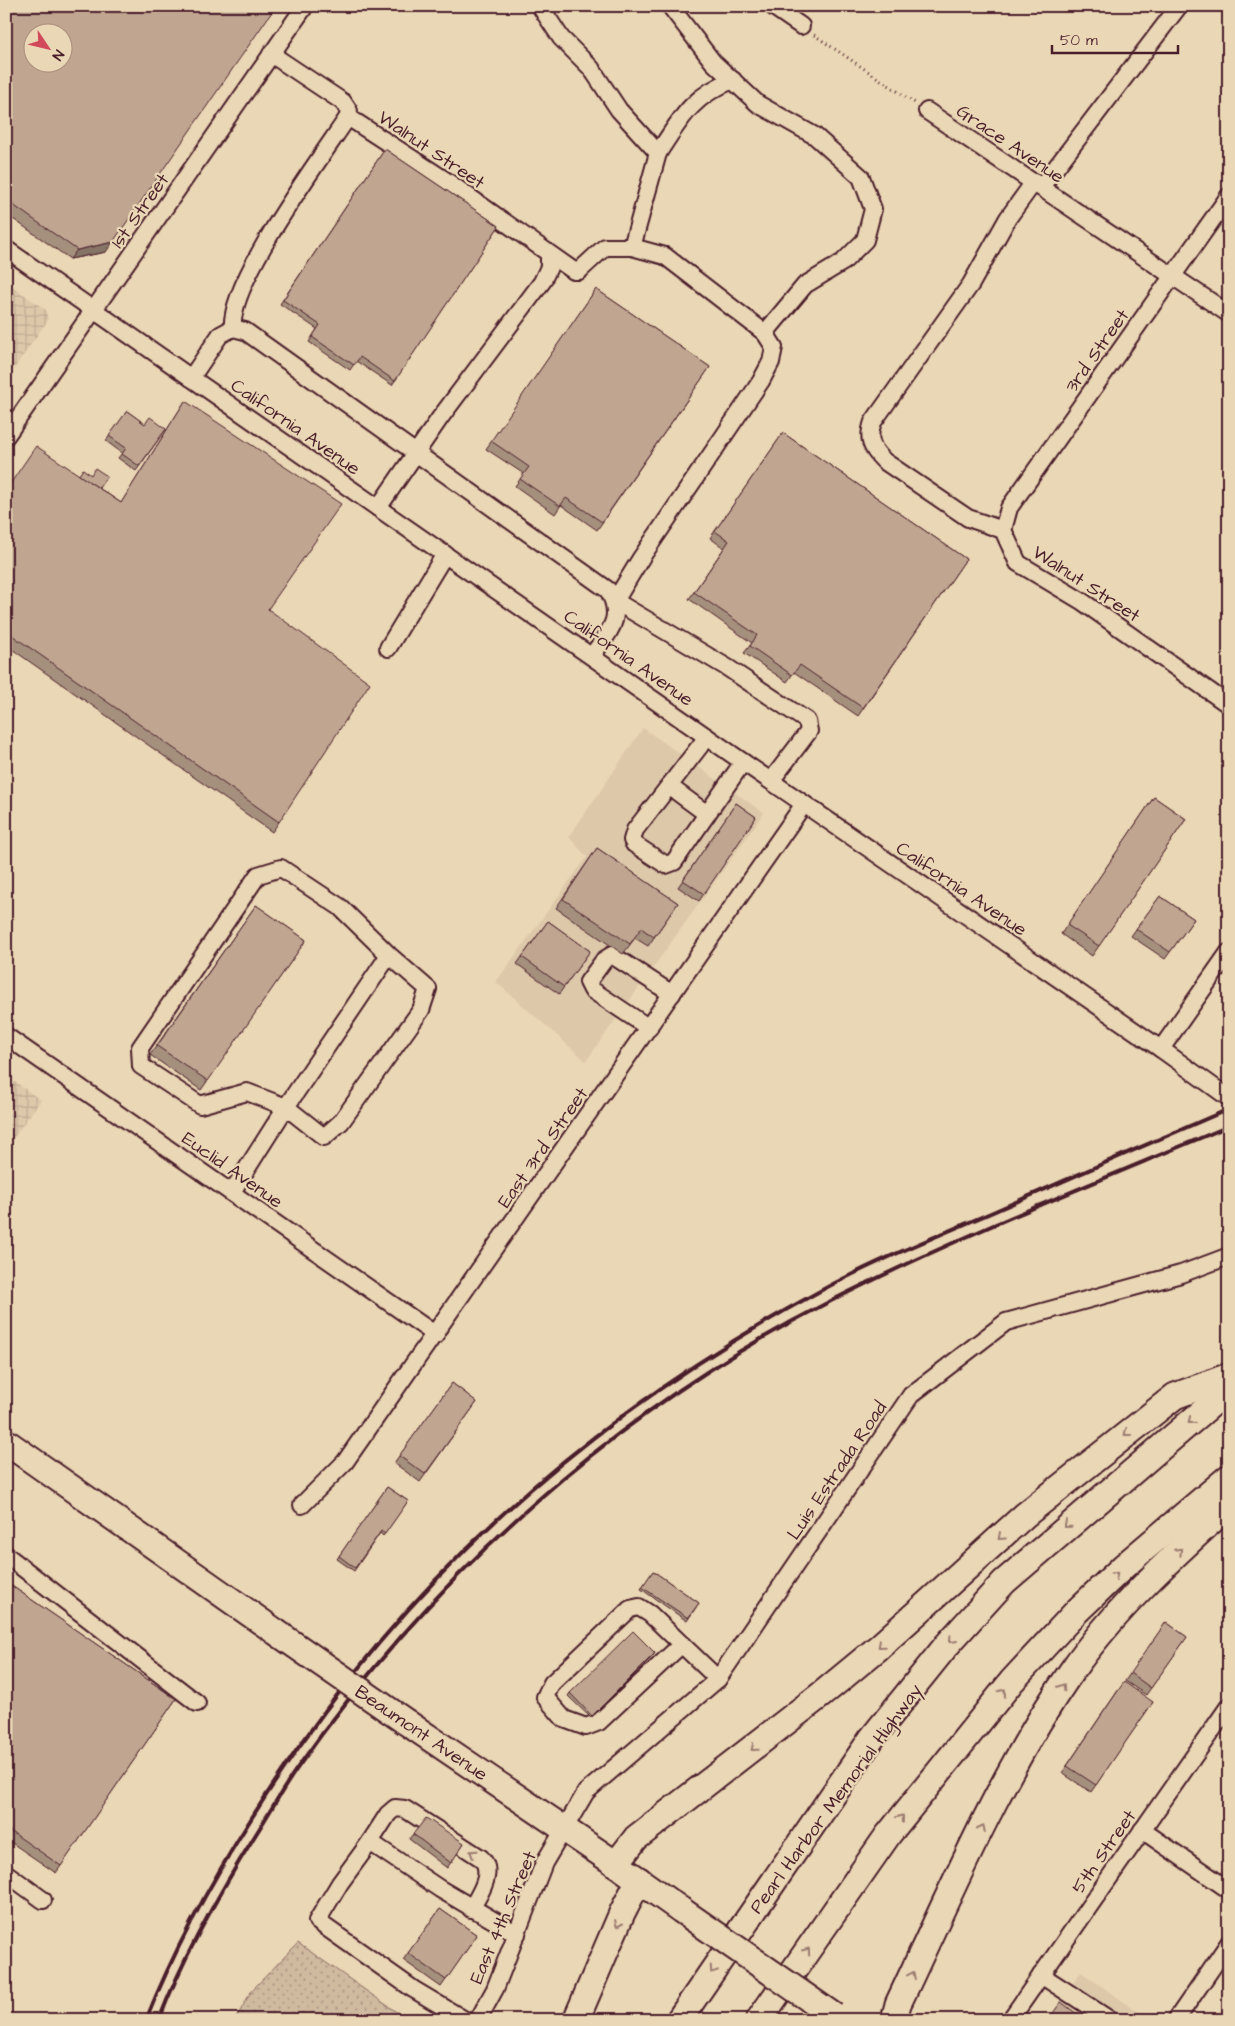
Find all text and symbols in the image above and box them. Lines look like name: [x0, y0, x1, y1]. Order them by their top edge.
north arrow: [22, 22, 72, 72]
scale bar: [1052, 22, 1179, 54]
text: 50 m: [1060, 30, 1098, 51]
text: N: [47, 46, 69, 64]
street label: Grace Avenue: [951, 98, 1070, 190]
street label: Walnut Street: [372, 104, 490, 196]
street label: 1st Street: [105, 168, 176, 254]
street label: 3rd Street: [1059, 303, 1136, 398]
street label: California Avenue: [225, 372, 365, 482]
street label: Walnut Street: [1027, 539, 1146, 629]
street label: California Avenue: [558, 603, 698, 713]
street label: California Avenue: [890, 835, 1032, 943]
street label: East 3rd Street: [491, 1082, 595, 1214]
street label: Euclid Avenue: [176, 1125, 288, 1215]
street label: Luis Estrada Road: [781, 1396, 894, 1546]
one-way arrow: [1188, 1415, 1197, 1424]
one-way arrow: [1124, 1428, 1133, 1436]
one-way arrow: [1064, 1520, 1073, 1529]
one-way arrow: [998, 1531, 1007, 1540]
one-way arrow: [1174, 1548, 1183, 1557]
one-way arrow: [1110, 1572, 1119, 1581]
one-way arrow: [949, 1634, 958, 1643]
one-way arrow: [877, 1640, 886, 1649]
street label: Pearl Harbor Memorial Highway: [743, 1678, 930, 1920]
street label: Beaumont Avenue: [349, 1679, 493, 1788]
one-way arrow: [1055, 1683, 1065, 1692]
one-way arrow: [998, 1689, 1006, 1698]
one-way arrow: [751, 1743, 760, 1752]
street label: 5th Street: [1065, 1804, 1143, 1899]
one-way arrow: [896, 1815, 905, 1824]
one-way arrow: [976, 1824, 986, 1833]
street label: East 4th Street: [463, 1847, 544, 1988]
one-way arrow: [469, 1850, 478, 1859]
one-way arrow: [613, 1919, 624, 1928]
one-way arrow: [801, 1947, 810, 1957]
one-way arrow: [710, 1964, 719, 1973]
one-way arrow: [905, 1971, 915, 1980]

